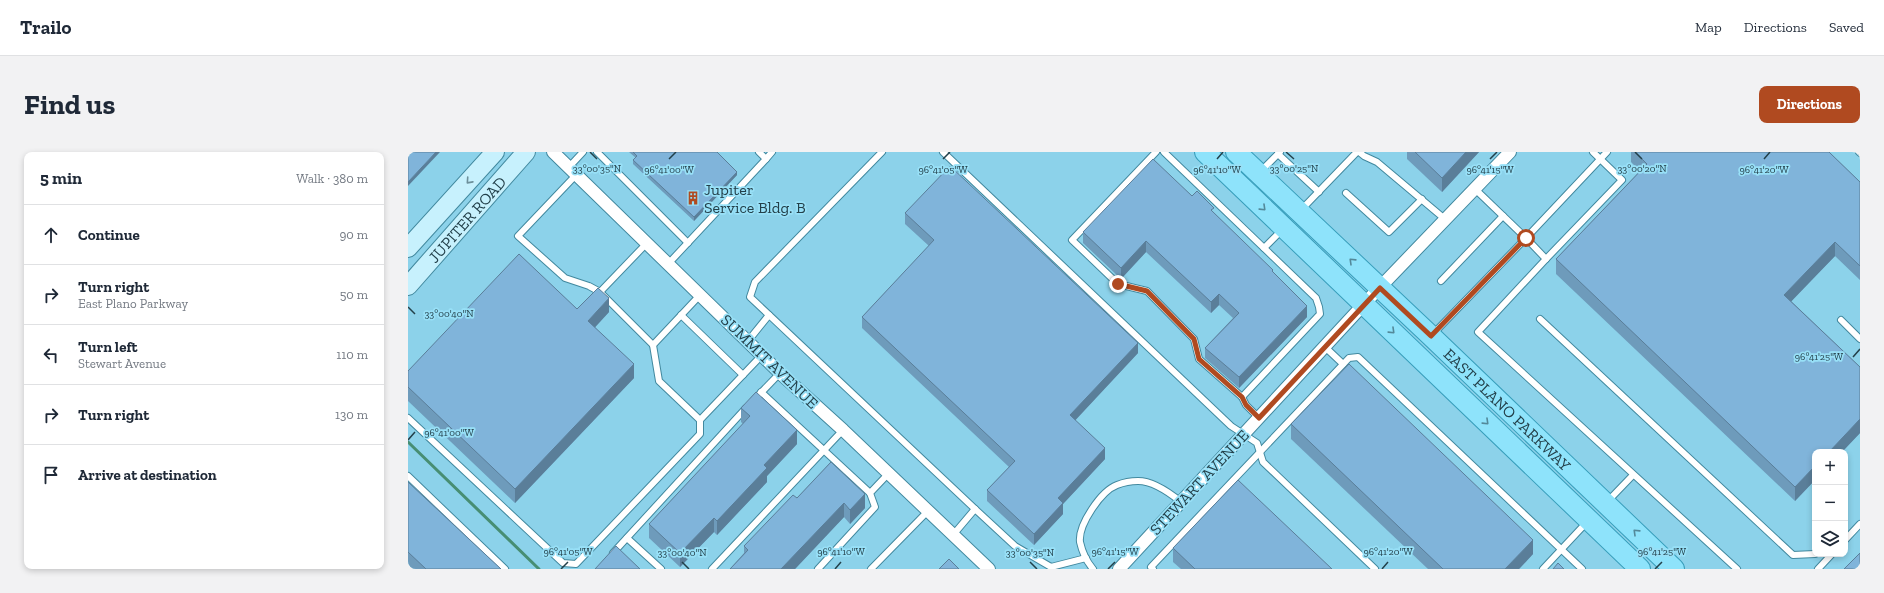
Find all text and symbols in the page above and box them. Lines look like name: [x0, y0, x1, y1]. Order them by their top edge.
text: Trailo: [20, 16, 71, 39]
text: Map: [1695, 19, 1722, 36]
text: Directions: [1744, 19, 1807, 36]
text: Saved: [1829, 19, 1864, 36]
button: Directions: [1759, 86, 1860, 123]
text: Find us: [24, 88, 115, 121]
text: 33°00'35"N: [573, 163, 622, 175]
text: 33°00'25"N: [1270, 163, 1319, 175]
text: 33°00'20"N: [1617, 163, 1667, 175]
text: 96°41'00"W: [644, 164, 694, 176]
text: 96°41'05"W: [918, 164, 968, 176]
text: 96°41'10"W: [1193, 164, 1242, 176]
text: 96°41'15"W: [1466, 164, 1514, 176]
text: 96°41'20"W: [1739, 164, 1789, 176]
text: 5 min: [40, 168, 82, 188]
text: Walk · 380 m: [296, 171, 368, 186]
street label: JUPITER ROAD: [424, 173, 510, 267]
one-way arrow: [466, 176, 474, 184]
place label: Jupiter Service Bldg. B: [704, 180, 806, 217]
building icon: Jupiter Service Bldg. B: [685, 190, 701, 206]
one-way arrow: [1258, 203, 1266, 211]
icon: ahead: [40, 224, 62, 246]
text: Continue: [78, 226, 140, 244]
text: 90 m: [339, 227, 368, 242]
route start: [1517, 229, 1535, 247]
one-way arrow: [1349, 259, 1357, 266]
route end: [1109, 275, 1127, 293]
text: Turn right: [78, 278, 149, 296]
icon: right: [40, 284, 62, 306]
text: 50 m: [340, 287, 368, 302]
text: East Plano Parkway: [78, 296, 188, 311]
text: 33°00'40"N: [424, 308, 474, 320]
street label: SUMMIT AVENUE: [717, 310, 822, 413]
one-way arrow: [1387, 327, 1395, 334]
text: Turn left: [78, 338, 138, 356]
icon: left: [40, 344, 62, 366]
street label: EAST PLANO PARKWAY: [1440, 344, 1575, 475]
text: 110 m: [336, 347, 368, 362]
text: 96°41'25"W: [1795, 351, 1844, 363]
text: Stewart Avenue: [78, 356, 166, 371]
icon: right: [40, 404, 62, 426]
text: Turn right: [78, 406, 149, 424]
text: 130 m: [335, 407, 368, 422]
one-way arrow: [1481, 417, 1489, 425]
street label: STEWART AVENUE: [1146, 426, 1253, 539]
text: 96°41'00"W: [424, 427, 474, 439]
map controls: [1812, 449, 1848, 557]
button: +: [1812, 449, 1848, 485]
icon: arrive: [40, 464, 62, 486]
text: Arrive at destination: [78, 466, 217, 484]
button: −: [1812, 485, 1848, 521]
button: layers: [1812, 521, 1848, 557]
one-way arrow: [1633, 529, 1641, 537]
text: 96°41'05"W: [543, 546, 593, 558]
text: 96°41'10"W: [817, 546, 866, 558]
text: 96°41'15"W: [1091, 546, 1139, 558]
text: 96°41'20"W: [1363, 546, 1413, 558]
text: 96°41'25"W: [1638, 546, 1687, 558]
text: 33°00'40"N: [657, 547, 707, 559]
text: 33°00'35"N: [1006, 547, 1055, 559]

